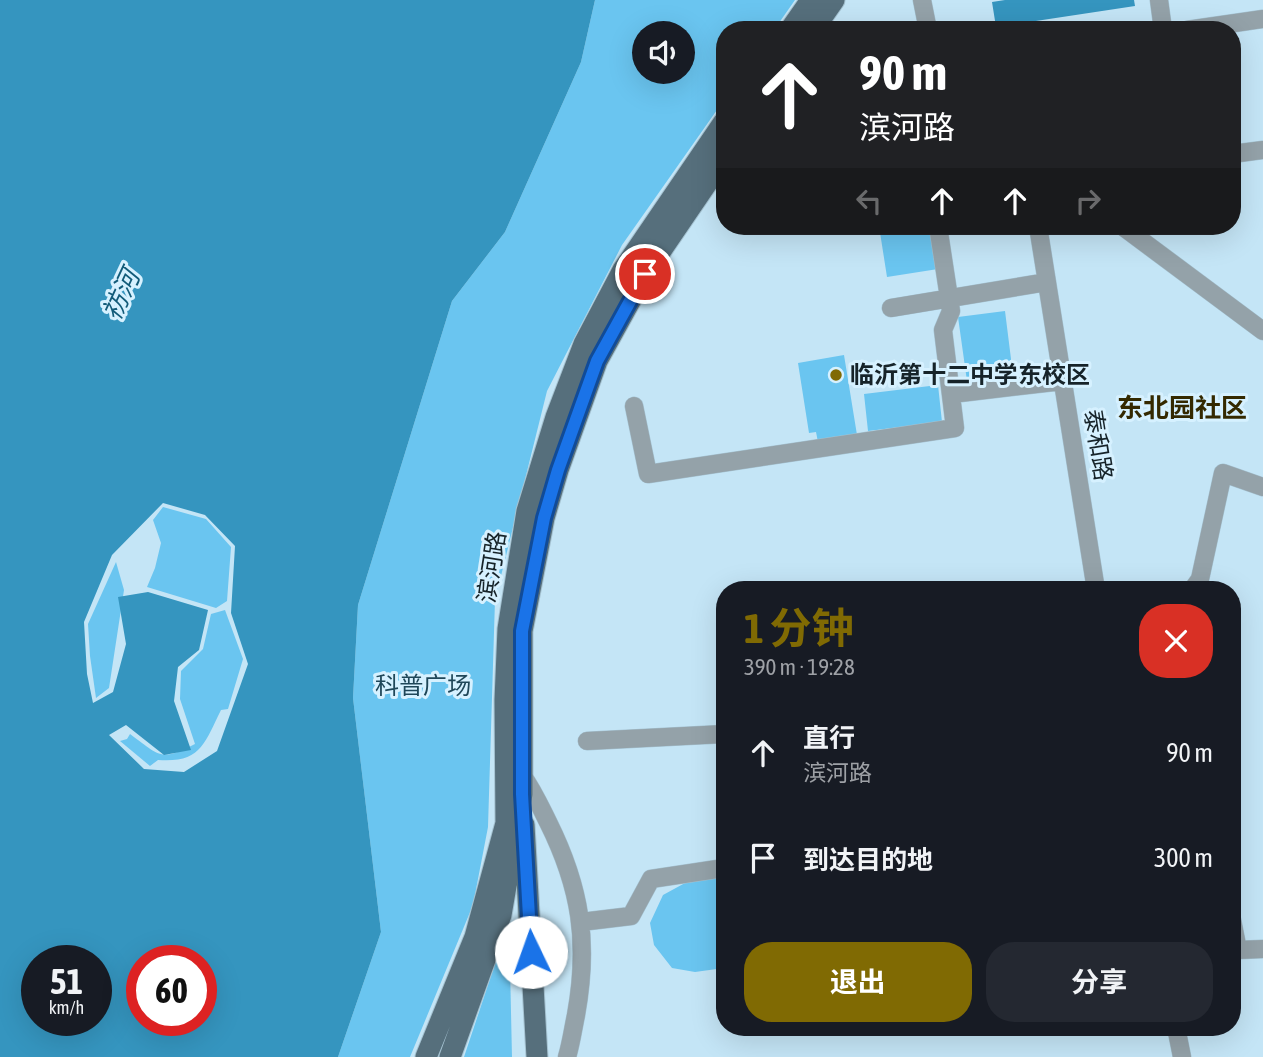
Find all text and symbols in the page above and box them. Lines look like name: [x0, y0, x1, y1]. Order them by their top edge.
map controls: [632, 21, 695, 84]
button: sound: [632, 21, 695, 84]
text: 90 m: [859, 44, 947, 100]
icon: ahead: [744, 49, 835, 140]
text: 滨河路: [859, 109, 955, 146]
icon: left: [850, 182, 888, 220]
icon: ahead: [923, 182, 961, 220]
icon: ahead: [996, 182, 1034, 220]
icon: right: [1069, 182, 1107, 220]
pin: [615, 244, 675, 304]
icon: arrive: [626, 255, 664, 293]
water label: 祊河: [96, 261, 148, 325]
place label: 临沂第十二中学东校区: [850, 361, 1090, 388]
marker: 临沂第十二中学东校区: [828, 367, 844, 383]
district label: 东北园社区: [1117, 393, 1247, 423]
street label: 泰和路: [1080, 407, 1117, 483]
street label: 滨河路: [473, 529, 510, 605]
text: 1 分钟: [744, 604, 854, 652]
button: close: [1139, 604, 1213, 678]
text: 390 m · 19:28: [744, 654, 855, 680]
park label: 科普广场: [375, 672, 471, 699]
text: 直行: [803, 723, 855, 753]
icon: ahead: [744, 734, 782, 772]
text: 90 m: [1166, 738, 1213, 768]
text: 滨河路: [803, 760, 872, 786]
icon: arrive: [744, 839, 782, 877]
text: 300 m: [1154, 843, 1213, 873]
text: 到达目的地: [803, 845, 933, 875]
position arrow: [494, 915, 568, 989]
button: 退出: [744, 942, 972, 1022]
button: 分享: [986, 942, 1213, 1022]
speed limit sign: 60: [126, 945, 217, 1036]
text: 51: [50, 961, 83, 1001]
text: km/h: [49, 997, 84, 1018]

